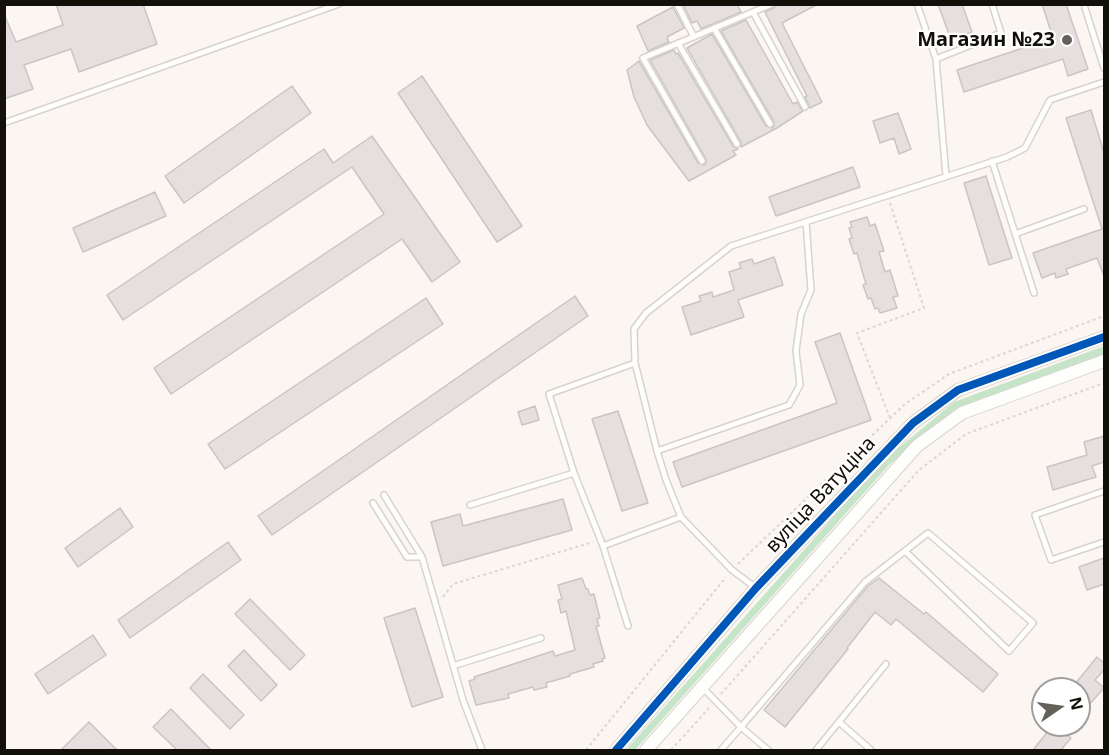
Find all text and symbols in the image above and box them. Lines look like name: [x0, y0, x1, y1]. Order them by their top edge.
place label: Магазин №23: [917, 28, 1055, 52]
marker: Магазин №23: [1060, 33, 1074, 47]
street label: вуліца Ватуціна: [761, 432, 881, 558]
north arrow: [1031, 677, 1091, 737]
text: N: [1064, 695, 1089, 712]

